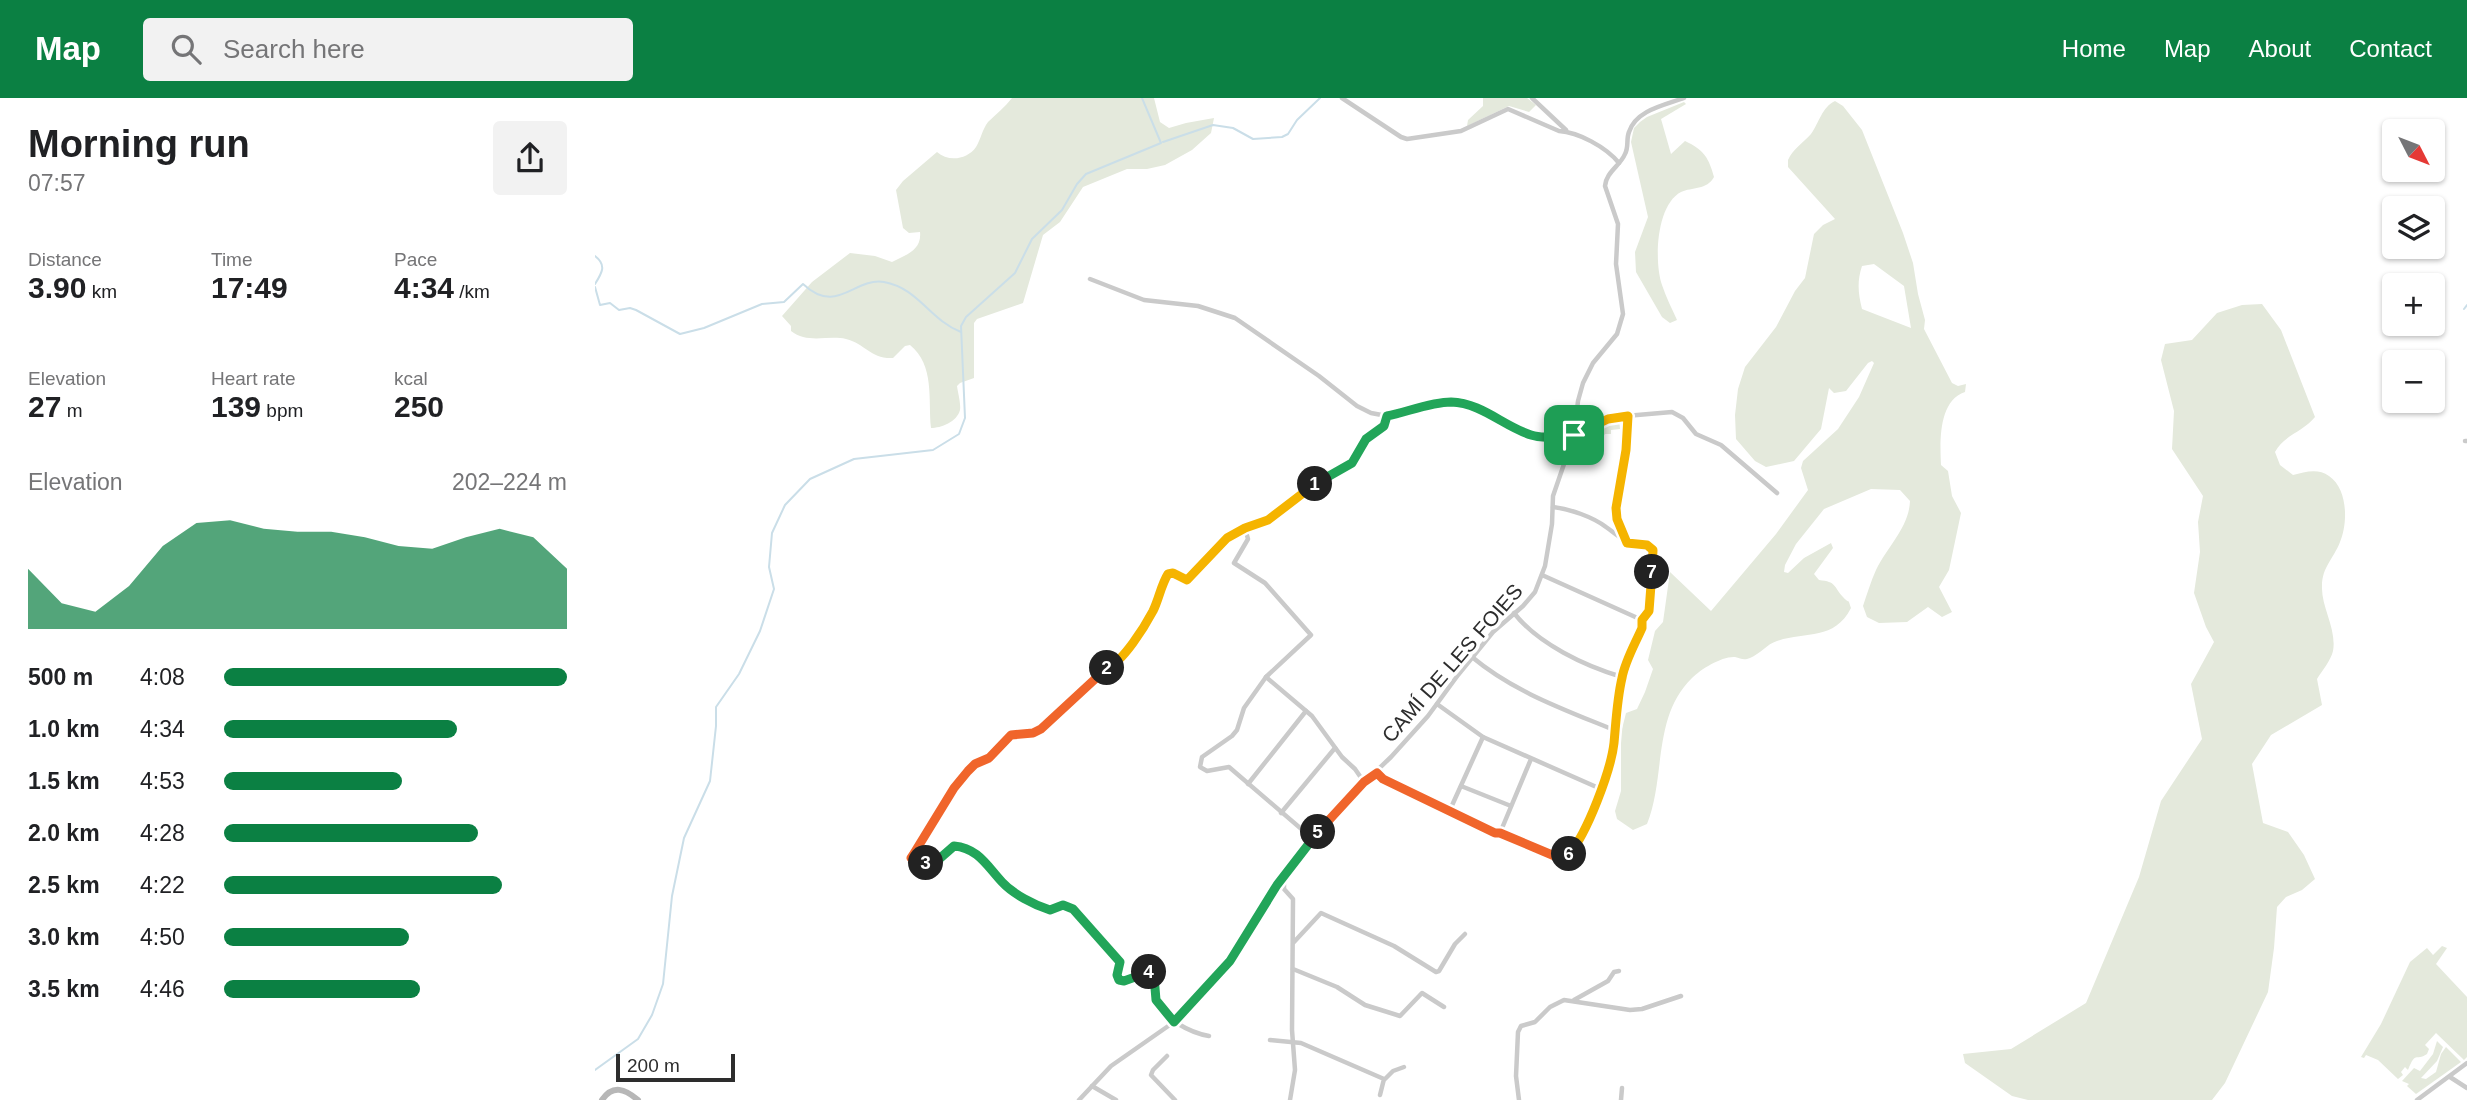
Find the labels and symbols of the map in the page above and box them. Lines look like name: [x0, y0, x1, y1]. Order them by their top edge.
north arrow: [2382, 119, 2445, 182]
pin: [1544, 405, 1604, 465]
pin: 1: [1297, 466, 1333, 502]
pin: 7: [1635, 554, 1669, 589]
street label: CAMÍ DE LES FOIES: [1377, 579, 1527, 747]
pin: 2: [1089, 650, 1125, 686]
pin: 5: [1301, 814, 1335, 850]
pin: 6: [1551, 836, 1587, 872]
pin: 3: [909, 846, 943, 880]
pin: 4: [1131, 954, 1167, 990]
scale bar: [616, 1051, 735, 1083]

